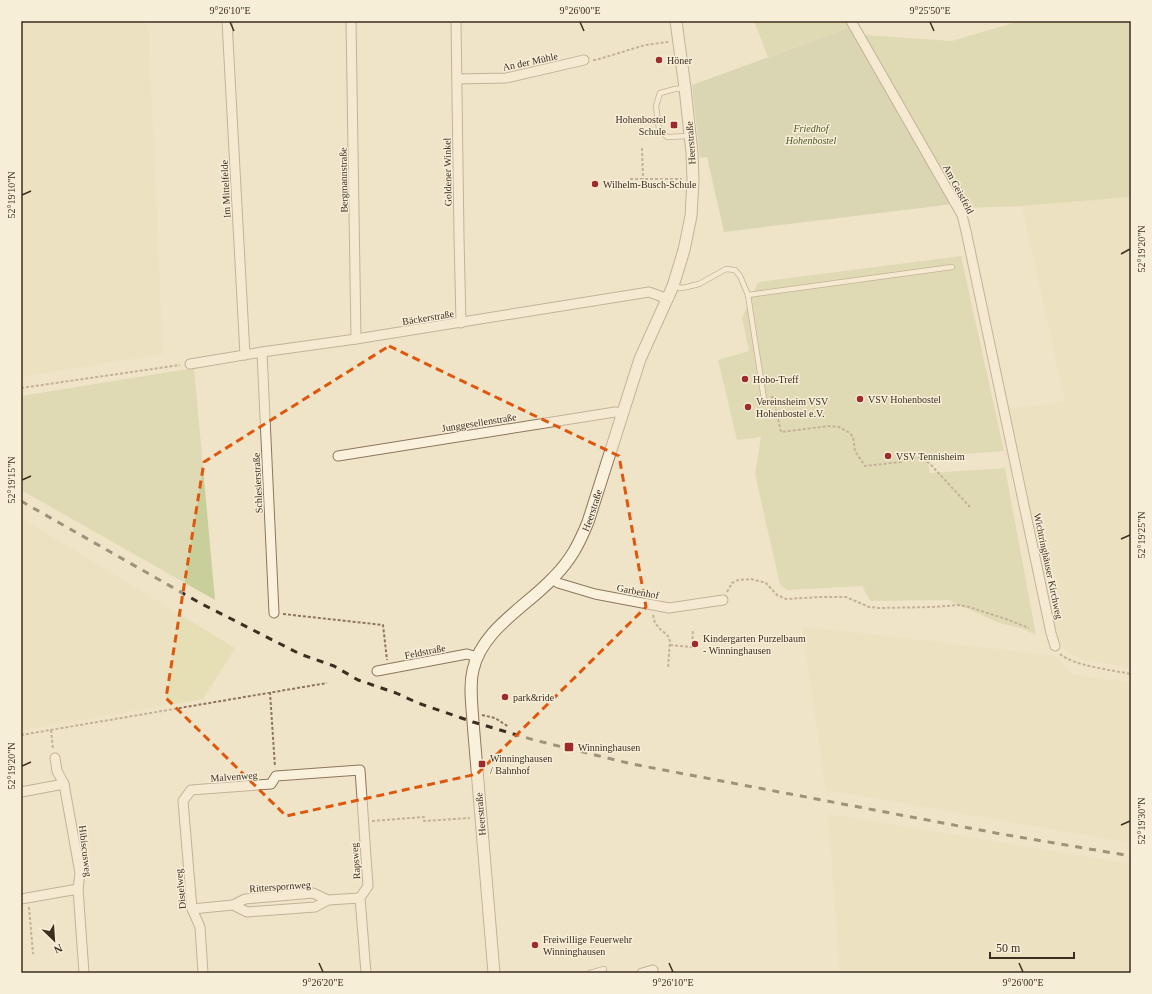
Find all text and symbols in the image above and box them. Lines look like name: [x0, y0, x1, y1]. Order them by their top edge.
text: 9°26'10"E: [210, 5, 251, 16]
text: 9°26'00"E: [560, 5, 601, 16]
text: 9°25'50"E: [910, 5, 951, 16]
street label: An der Mühle: [502, 50, 559, 73]
marker: Höner: [654, 55, 664, 65]
place label: Höner: [667, 55, 693, 66]
place label: Hohenbostel Schule: [615, 114, 667, 137]
marker: Hohenbostel Schule: [669, 120, 679, 130]
street label: Heerstraße: [683, 120, 697, 165]
park label: Friedhof Hohenbostel: [785, 123, 836, 146]
street label: Goldener Winkel: [441, 137, 454, 206]
street label: Bergmannstraße: [337, 147, 350, 213]
street label: Im Mittelfelde: [218, 159, 233, 218]
street label: Am Geistfeld: [941, 163, 976, 216]
text: 52°19'10"N: [6, 171, 17, 219]
marker: Wilhelm-Busch-Schule: [590, 179, 600, 189]
place label: Wilhelm-Busch-Schule: [603, 179, 697, 190]
text: 52°19'20"N: [1136, 225, 1147, 273]
street label: Bäckerstraße: [401, 308, 455, 327]
marker: Hobo-Treff: [740, 374, 750, 384]
place label: Hobo-Treff: [753, 374, 799, 385]
marker: VSV Hohenbostel: [855, 394, 865, 404]
place label: VSV Hohenbostel: [868, 394, 941, 405]
place label: Vereinsheim VSV Hohenbostel e.V.: [756, 396, 829, 419]
marker: Vereinsheim VSV Hohenbostel e.V.: [743, 402, 753, 412]
street label: Junggesellenstraße: [441, 411, 518, 434]
marker: VSV Tennisheim: [883, 451, 893, 461]
place label: VSV Tennisheim: [896, 451, 965, 462]
street label: Schlesierstraße: [250, 452, 265, 513]
text: 52°19'15"N: [6, 456, 17, 504]
street label: Heerstraße: [580, 487, 604, 533]
text: 52°19'25"N: [1136, 511, 1147, 559]
street label: Wichtringhäuser Kirchweg: [1032, 512, 1065, 620]
street label: Garbenhof: [616, 582, 661, 601]
place label: Kindergarten Purzelbaum - Winninghausen: [703, 633, 806, 656]
marker: Kindergarten Purzelbaum - Winninghausen: [690, 639, 700, 649]
street label: Feldstraße: [404, 642, 447, 661]
marker: park&ride: [500, 692, 510, 702]
place label: park&ride: [513, 692, 555, 703]
marker: Winninghausen: [563, 741, 575, 753]
text: 52°19'20"N: [6, 742, 17, 790]
place label: Winninghausen: [578, 742, 640, 753]
place label: Winninghausen / Bahnhof: [490, 753, 552, 776]
marker: Winninghausen / Bahnhof: [477, 759, 487, 769]
street label: Malvenweg: [210, 769, 258, 784]
street label: Heerstraße: [473, 791, 488, 836]
text: 52°19'30"N: [1136, 797, 1147, 845]
street label: Hibiscusweg: [77, 825, 94, 877]
street label: Rapsweg: [349, 842, 362, 880]
street label: Distelweg: [173, 868, 188, 910]
street label: Ritterspornweg: [249, 879, 311, 894]
north arrow: [34, 920, 74, 960]
place label: Freiwillige Feuerwehr Winninghausen: [543, 934, 633, 957]
scale bar: [990, 934, 1074, 960]
marker: Freiwillige Feuerwehr Winninghausen: [530, 940, 540, 950]
text: 50 m: [996, 941, 1021, 955]
text: N: [52, 942, 64, 956]
text: 9°26'20"E: [303, 977, 344, 988]
text: 9°26'10"E: [653, 977, 694, 988]
text: 9°26'00"E: [1003, 977, 1044, 988]

